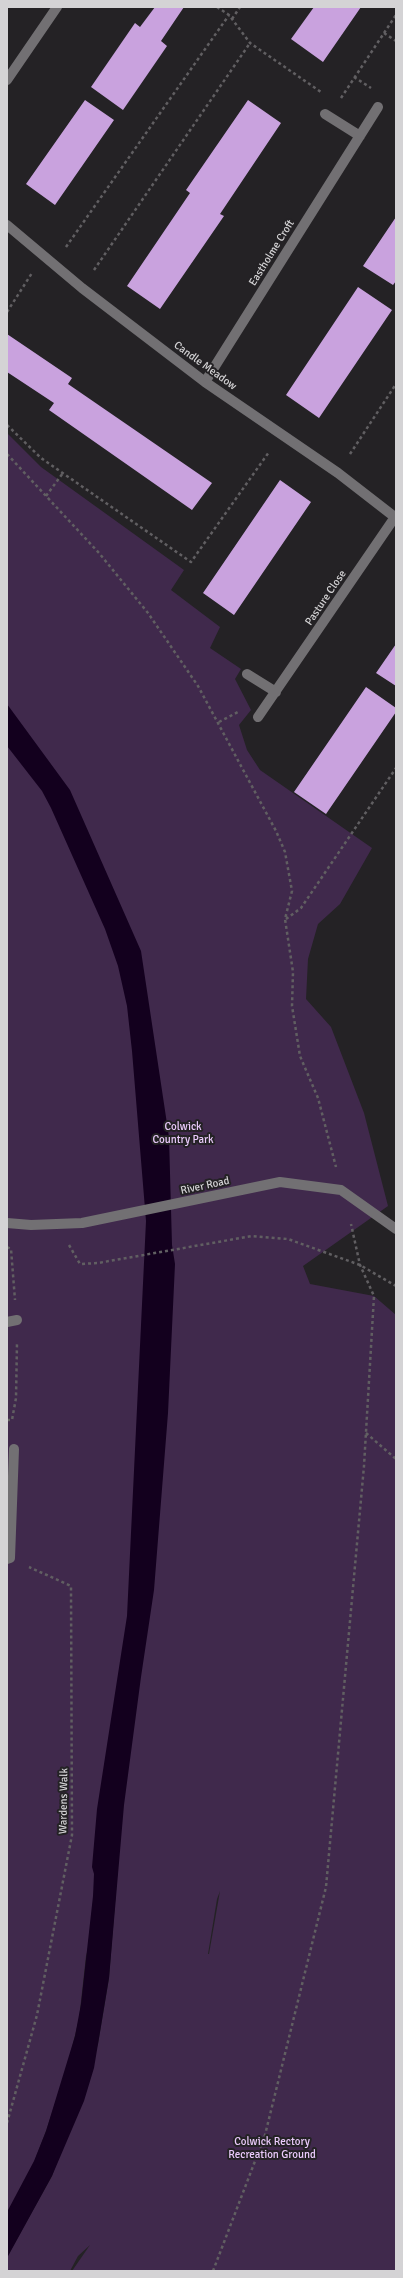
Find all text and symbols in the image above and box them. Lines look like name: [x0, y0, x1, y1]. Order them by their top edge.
street label: Eastholme Croft: [246, 218, 298, 288]
street label: Candle Meadow: [171, 339, 239, 393]
street label: Pasture Close: [303, 568, 349, 628]
park label: Colwick Country Park: [152, 1120, 214, 1146]
street label: River Road: [179, 1174, 231, 1198]
street label: Wardens Walk: [57, 1768, 71, 1834]
park label: Colwick Rectory Recreation Ground: [228, 2135, 316, 2161]

